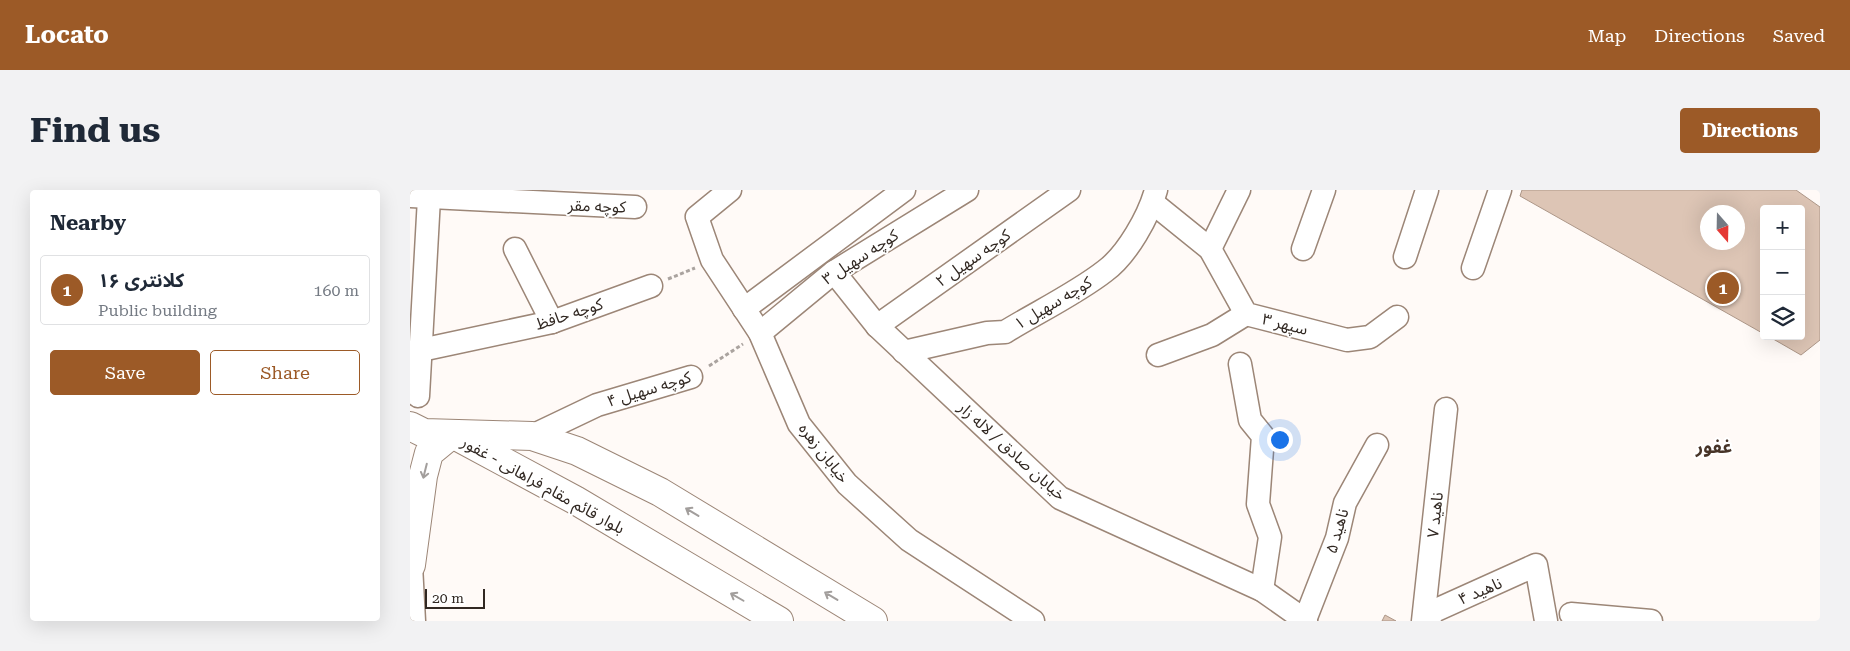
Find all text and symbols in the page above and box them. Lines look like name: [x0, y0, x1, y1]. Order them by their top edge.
text: Locato: [25, 21, 109, 49]
text: Map: [1588, 25, 1626, 46]
text: Directions: [1654, 25, 1745, 46]
text: Saved: [1773, 25, 1825, 46]
button: Directions: [1680, 108, 1820, 153]
text: Find us: [30, 110, 160, 151]
street label: کوچه مقر: [567, 195, 627, 218]
north arrow: [1700, 205, 1745, 250]
map controls: [1760, 205, 1805, 340]
button: +: [1760, 205, 1805, 250]
text: Nearby: [50, 211, 126, 235]
street label: کوچه سهیل ۳: [818, 225, 903, 290]
street label: کوچه سهیل ۲: [932, 225, 1015, 292]
button: −: [1760, 250, 1805, 295]
text: کلانتری ۱۶: [98, 269, 184, 292]
pin: 1: [1707, 269, 1739, 307]
street label: کوچه سهیل ۱: [1011, 272, 1096, 334]
text: 1: [63, 281, 71, 300]
text: 160 m: [313, 281, 359, 300]
street label: کوچه حافظ: [533, 294, 606, 335]
button: layers: [1760, 295, 1805, 340]
text: Public building: [98, 301, 217, 320]
street label: سپهر ۳: [1260, 309, 1310, 340]
button: Save: [50, 350, 200, 395]
button: Share: [210, 350, 360, 395]
street label: کوچه سهیل ۴: [605, 367, 694, 412]
street label: خیابان صادق / لاله زار: [953, 397, 1070, 504]
street label: خیابان زهره: [795, 419, 853, 487]
your location: [1267, 427, 1293, 453]
street label: بلوار قائم مقام فراهانی - غفور: [456, 432, 628, 540]
district label: غفور: [1695, 436, 1732, 458]
one-way arrow: [420, 463, 429, 479]
street label: ناهید ۷: [1423, 491, 1447, 539]
one-way arrow: [686, 506, 700, 516]
street label: ناهید ۵: [1322, 506, 1352, 556]
street label: ناهید ۴: [1455, 573, 1505, 609]
scale bar: [425, 586, 485, 609]
text: 20 m: [432, 590, 464, 606]
one-way arrow: [825, 590, 839, 600]
one-way arrow: [730, 591, 744, 601]

